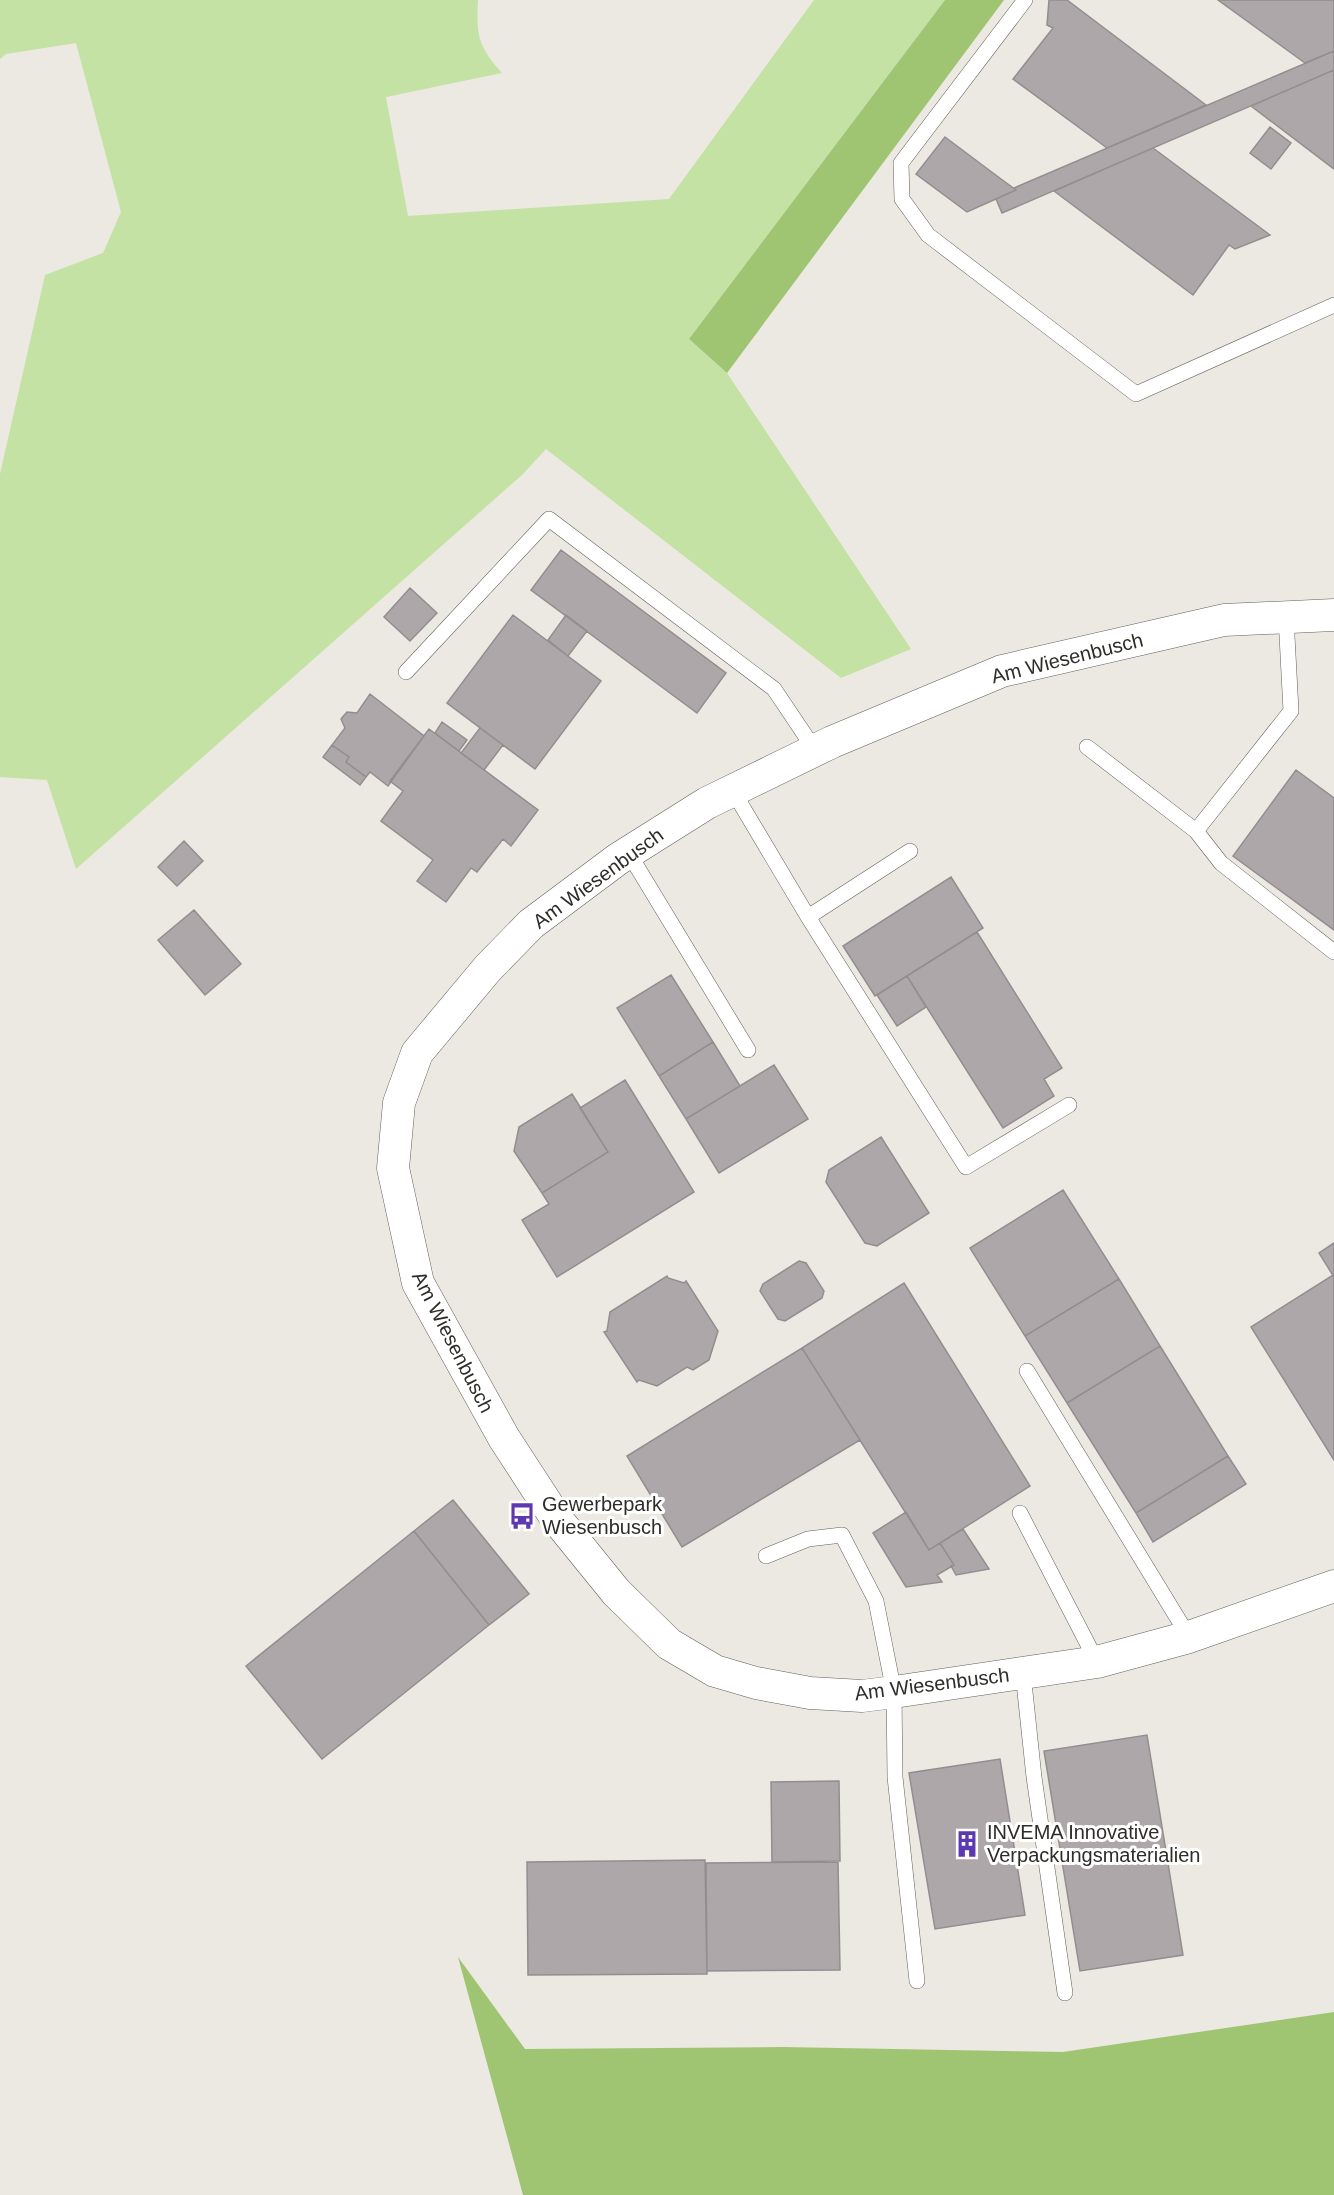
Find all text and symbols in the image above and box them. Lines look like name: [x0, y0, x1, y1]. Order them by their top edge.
street label: Am Wiesenbusch: [989, 629, 1145, 687]
street label: Am Wiesenbusch: [529, 823, 667, 933]
street label: Am Wiesenbusch: [408, 1268, 498, 1416]
place label: Gewerbepark Wiesenbusch: [542, 1493, 663, 1538]
bus stop icon: Gewerbepark Wiesenbusch: [507, 1501, 537, 1531]
street label: Am Wiesenbusch: [853, 1664, 1011, 1704]
place label: INVEMA Innovative Verpackungsmaterialien: [987, 1821, 1200, 1866]
building icon: INVEMA Innovative Verpackungsmaterialien: [952, 1829, 982, 1859]

